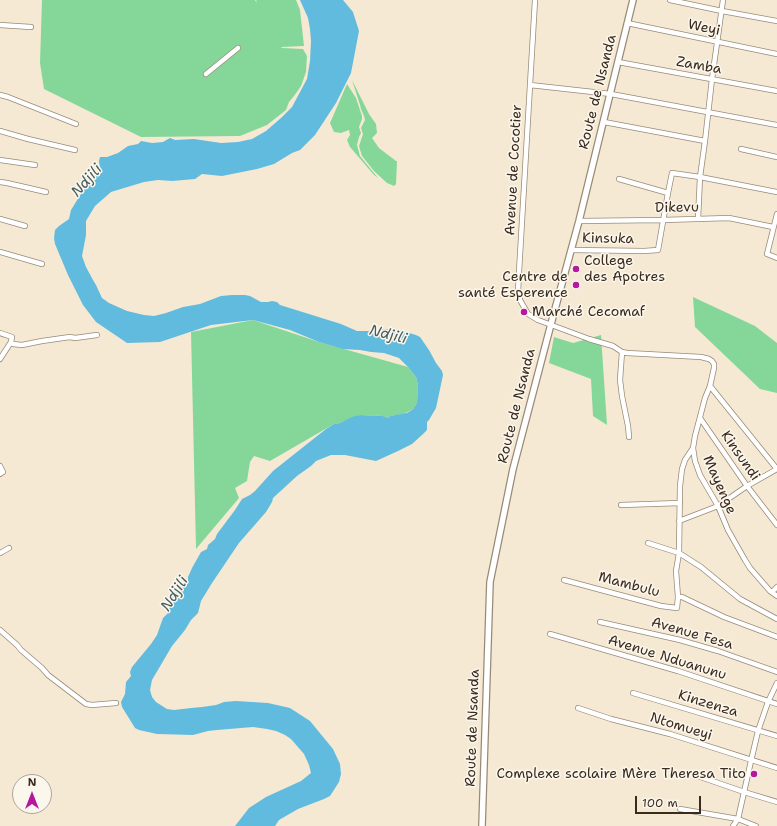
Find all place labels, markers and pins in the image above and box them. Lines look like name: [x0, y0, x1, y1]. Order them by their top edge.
place label: College des Apotres: [584, 253, 665, 286]
marker: College des Apotres: [571, 264, 581, 274]
place label: Centre de santé Esperence: [458, 269, 568, 302]
marker: Centre de santé Esperence: [571, 280, 581, 290]
place label: Marché Cecomaf: [532, 304, 645, 320]
marker: Marché Cecomaf: [519, 307, 529, 317]
place label: Complexe scolaire Mère Theresa Tito: [497, 766, 746, 782]
marker: Complexe scolaire Mère Theresa Tito: [749, 769, 759, 779]

